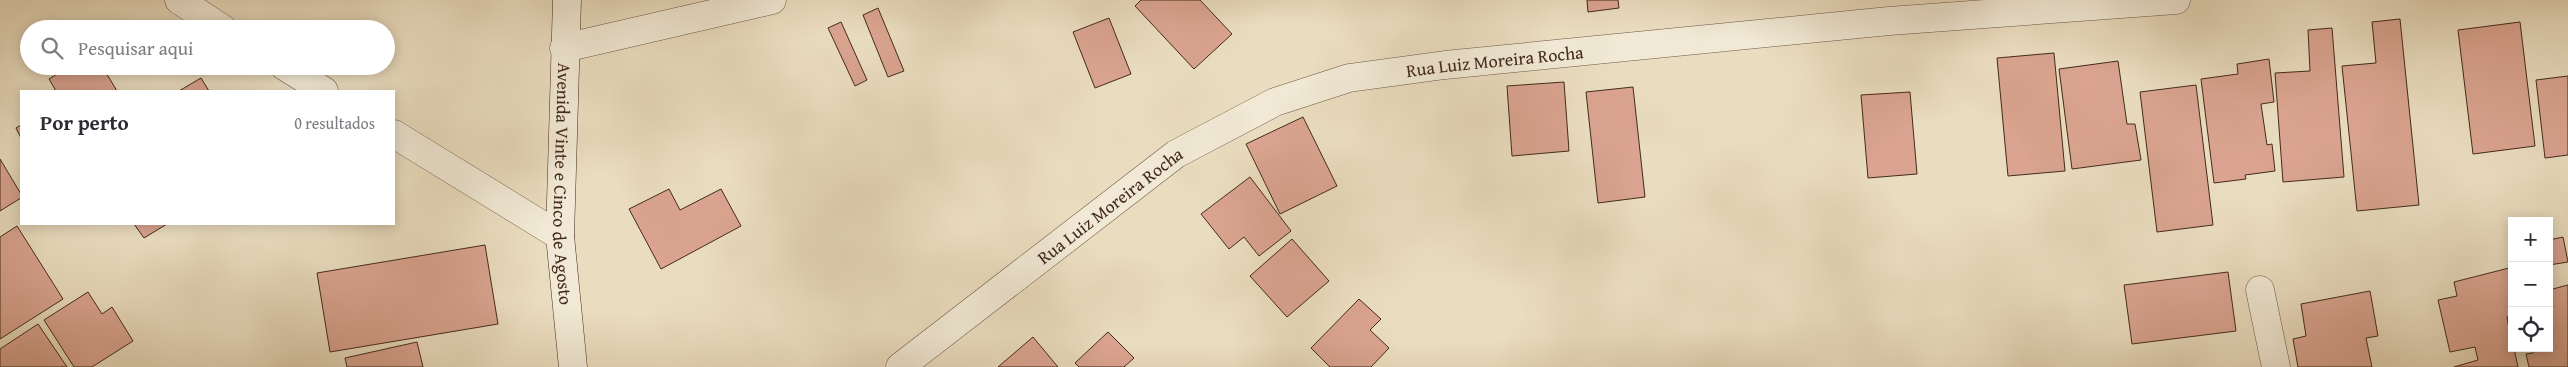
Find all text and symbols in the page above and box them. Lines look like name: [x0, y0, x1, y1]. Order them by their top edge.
search box: [20, 20, 395, 75]
icon: search: [38, 34, 66, 62]
text: Pesquisar aqui: [78, 34, 193, 62]
street label: Rua Luiz Moreira Rocha: [1404, 38, 1585, 84]
street label: Avenida Vinte e Cinco de Agosto: [546, 62, 580, 306]
text: Por perto: [40, 107, 129, 138]
text: 0 resultados: [294, 111, 375, 135]
street label: Rua Luiz Moreira Rocha: [1031, 139, 1188, 270]
map controls: [2508, 217, 2553, 352]
button: +: [2508, 217, 2553, 262]
button: −: [2508, 262, 2553, 307]
button: locate: [2508, 307, 2553, 352]

